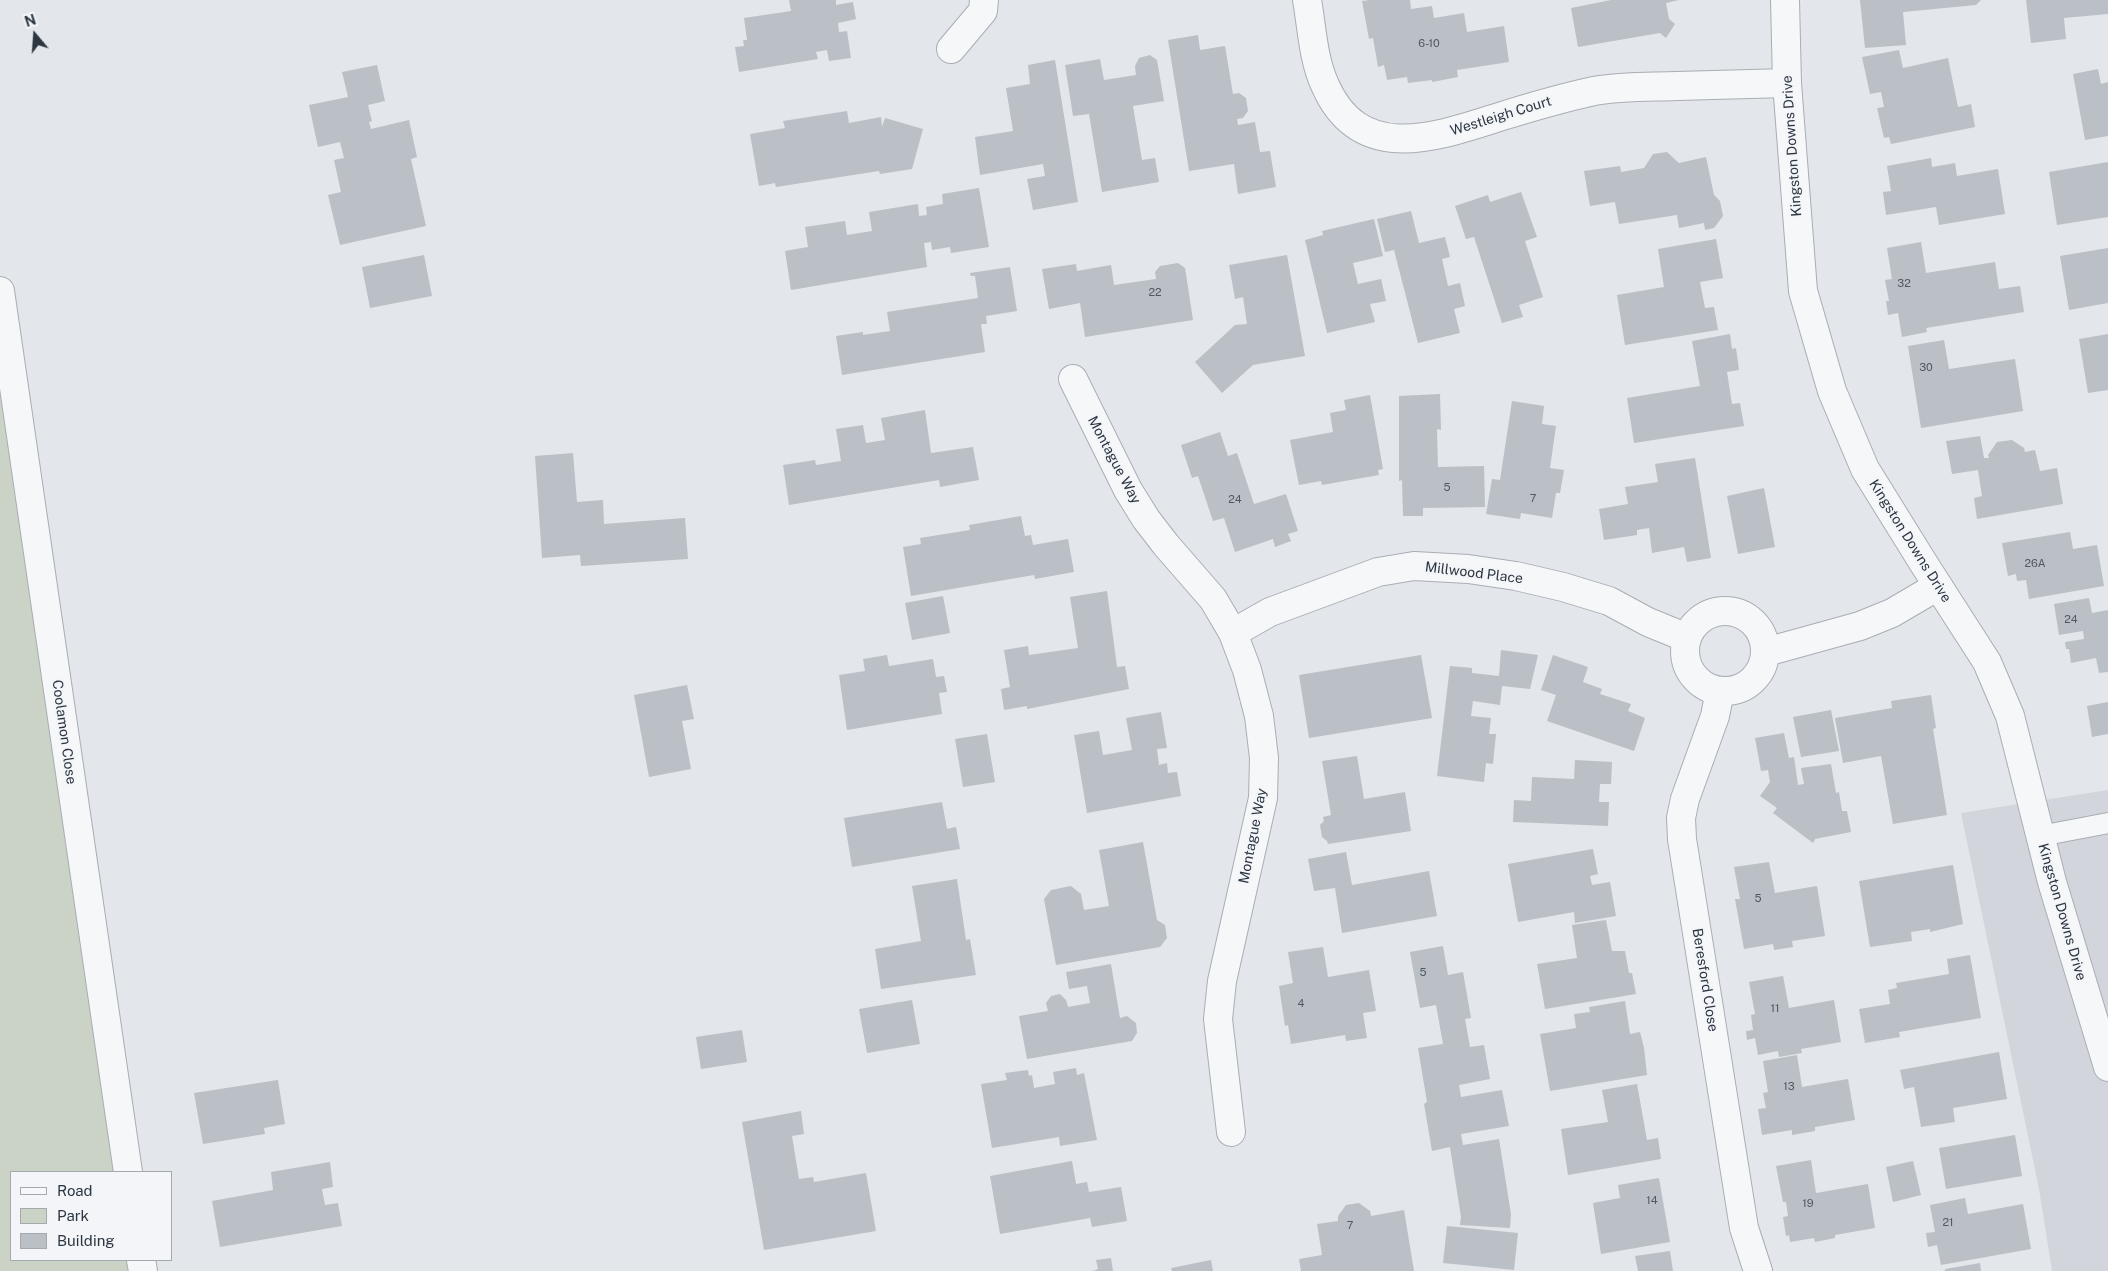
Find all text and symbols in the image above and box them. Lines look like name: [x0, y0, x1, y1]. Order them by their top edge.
north arrow: [10, 10, 60, 60]
text: N: [23, 11, 38, 30]
house number: 6-10: [1418, 37, 1440, 51]
street label: Kingston Downs Drive: [1779, 75, 1805, 217]
street label: Westleigh Court: [1448, 93, 1554, 139]
house number: 32: [1897, 277, 1911, 291]
house number: 22: [1148, 286, 1162, 300]
house number: 30: [1919, 361, 1933, 375]
street label: Montague Way: [1084, 413, 1144, 507]
street label: Kingston Downs Drive: [1865, 476, 1955, 606]
house number: 5: [1443, 481, 1451, 495]
house number: 7: [1530, 492, 1536, 506]
house number: 24: [1228, 493, 1242, 507]
house number: 26A: [2024, 557, 2046, 571]
street label: Millwood Place: [1424, 559, 1524, 587]
house number: 24: [2064, 613, 2078, 627]
street label: Coolamon Close: [48, 679, 80, 785]
street label: Montague Way: [1236, 787, 1270, 885]
street label: Kingston Downs Drive: [2034, 842, 2090, 982]
house number: 5: [1754, 892, 1762, 906]
street label: Beresford Close: [1689, 927, 1721, 1033]
house number: 5: [1419, 966, 1427, 980]
house number: 4: [1298, 997, 1304, 1011]
house number: 11: [1771, 1002, 1779, 1016]
house number: 13: [1783, 1080, 1795, 1094]
legend: [10, 1171, 172, 1261]
text: Road: [57, 1182, 93, 1199]
house number: 14: [1646, 1194, 1658, 1208]
house number: 19: [1802, 1197, 1814, 1211]
text: Park: [57, 1207, 89, 1224]
house number: 21: [1942, 1216, 1954, 1230]
house number: 7: [1347, 1219, 1353, 1233]
text: Building: [57, 1232, 115, 1249]

